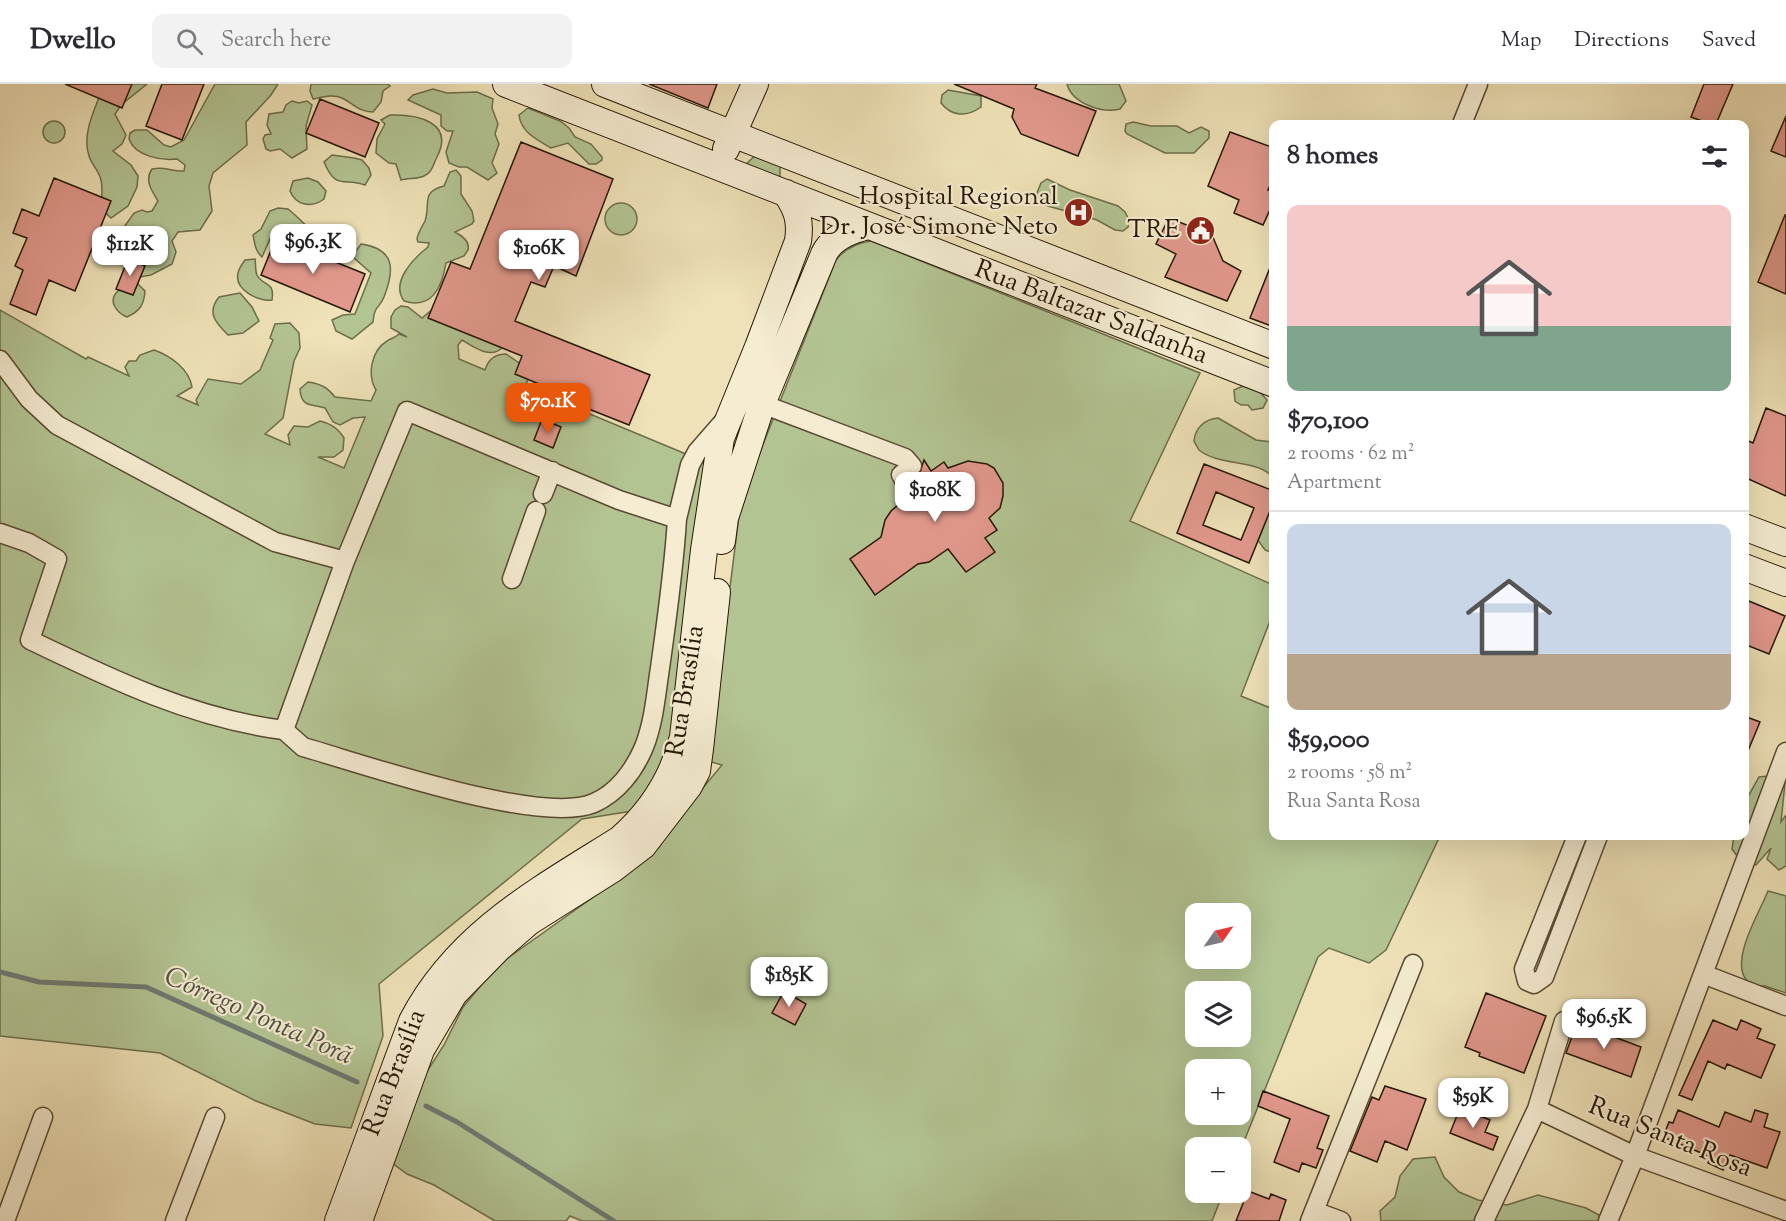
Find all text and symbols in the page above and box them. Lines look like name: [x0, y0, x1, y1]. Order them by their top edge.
search box: [152, 14, 572, 68]
text: Dwello: [30, 21, 116, 61]
icon: search: [173, 25, 206, 58]
text: Search here: [221, 25, 331, 57]
text: Map: [1501, 26, 1541, 56]
text: Directions: [1574, 26, 1669, 56]
text: Saved: [1702, 26, 1756, 56]
text: 8 homes: [1287, 138, 1378, 175]
icon: filters: [1698, 140, 1731, 173]
place label: Hospital Regional Dr. José Simone Neto: [820, 179, 1058, 246]
hospital icon: Hospital Regional Dr. José Simone Neto: [1063, 196, 1095, 228]
place label: TRE: [1127, 212, 1180, 249]
public building icon: TRE: [1185, 214, 1217, 246]
pin: $96.3K: [264, 224, 362, 275]
pin: $112K: [88, 226, 172, 277]
text: $96.3K: [284, 229, 342, 258]
pin: $106K: [497, 230, 581, 281]
text: $112K: [106, 231, 154, 260]
text: $106K: [513, 235, 565, 264]
icon: home: [1455, 244, 1563, 352]
street label: Rua Baltazar Saldanha: [969, 251, 1213, 375]
pin: $70.1K: [499, 383, 597, 434]
text: $70.1K: [520, 388, 576, 417]
text: $70,100: [1287, 403, 1369, 440]
text: 2 rooms · 62 m²: [1287, 440, 1415, 469]
text: Apartment: [1287, 469, 1382, 498]
pin: $108K: [893, 472, 977, 523]
text: $108K: [909, 477, 961, 506]
icon: home: [1455, 563, 1563, 671]
street label: Rua Brasília: [657, 623, 715, 759]
text: $59,000: [1287, 722, 1369, 759]
text: 2 rooms · 58 m²: [1287, 759, 1412, 788]
text: Rua Santa Rosa: [1287, 788, 1421, 817]
north arrow: [1185, 903, 1251, 969]
map controls: [1185, 903, 1251, 1203]
pin: $185K: [747, 957, 831, 1008]
water label: Córrego Ponta Porã: [157, 958, 359, 1076]
text: $185K: [765, 962, 813, 991]
button: layers: [1185, 981, 1251, 1047]
pin: $96.5K: [1555, 999, 1653, 1050]
street label: Rua Brasília: [354, 1004, 436, 1142]
text: $96.5K: [1576, 1004, 1632, 1033]
button: +: [1185, 1059, 1251, 1125]
pin: $59K: [1437, 1078, 1509, 1129]
text: $59K: [1452, 1083, 1494, 1112]
street label: Rua Santa Rosa: [1583, 1088, 1757, 1188]
button: −: [1185, 1137, 1251, 1203]

